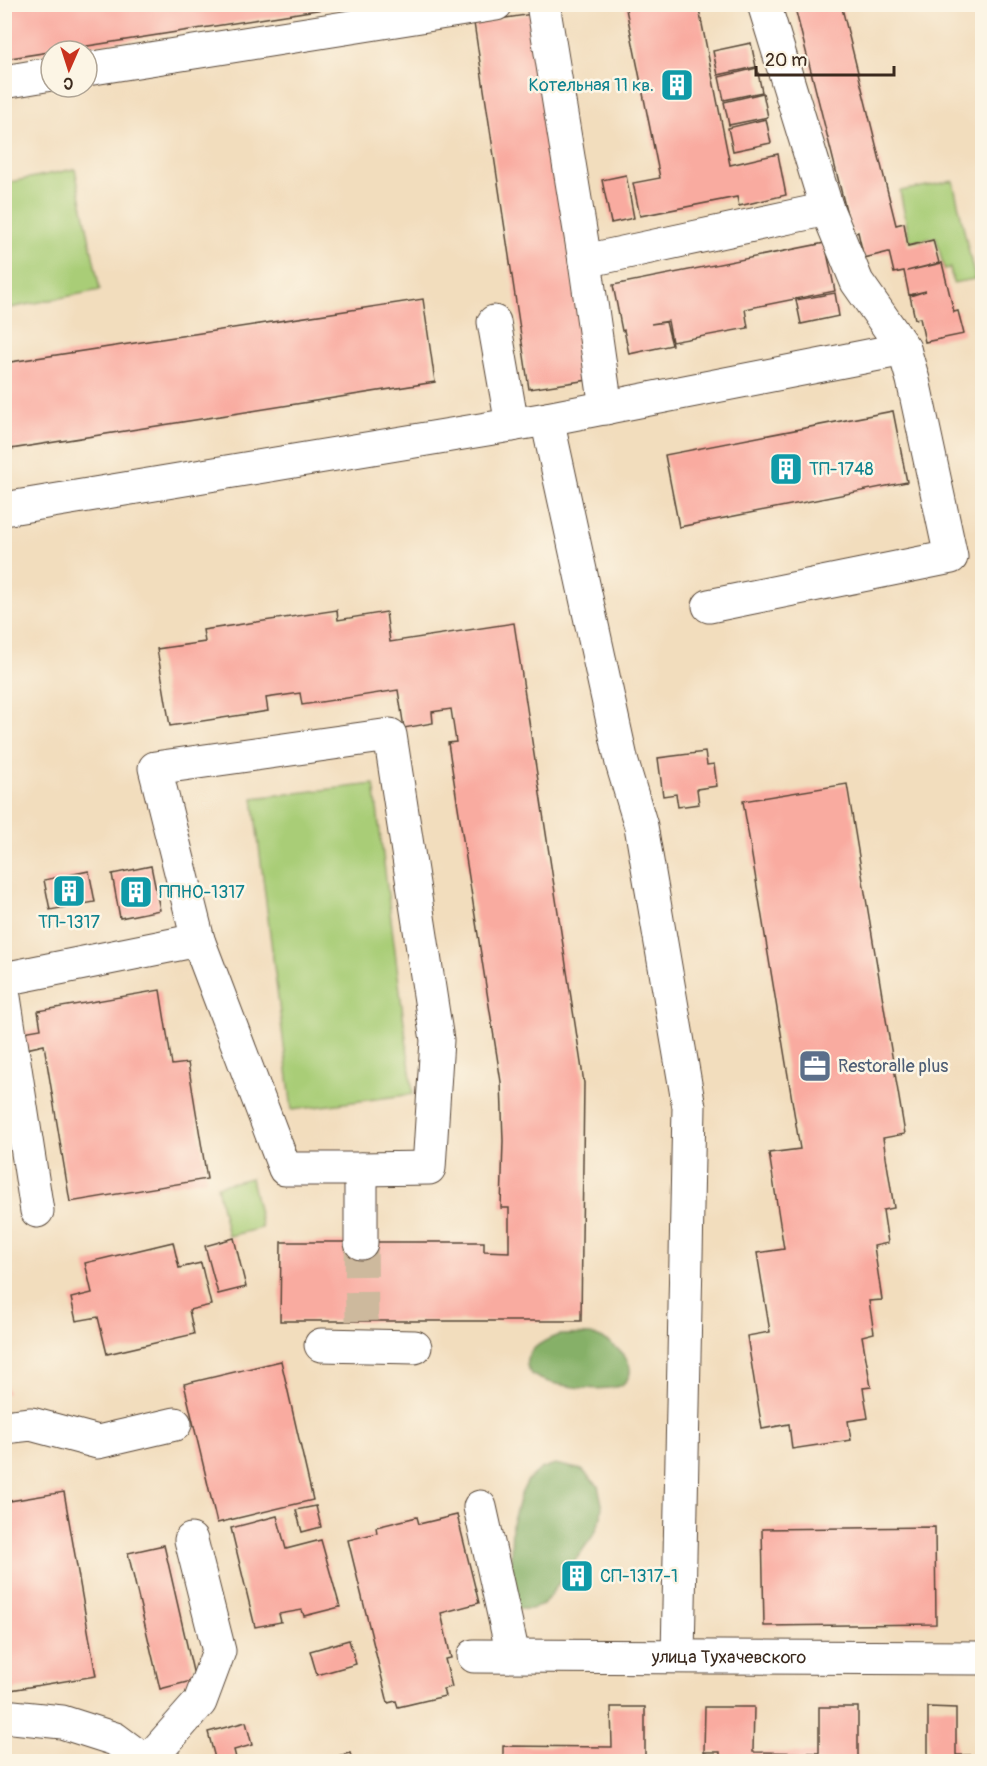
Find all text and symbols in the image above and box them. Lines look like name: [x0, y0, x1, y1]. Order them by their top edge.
north arrow: [39, 39, 99, 99]
scale bar: [756, 39, 894, 77]
text: 20 m: [765, 49, 807, 72]
building icon: Котельная 11 кв.: [659, 67, 695, 103]
text: С: [63, 73, 74, 93]
place label: Котельная 11 кв.: [529, 74, 654, 97]
building icon: ТП-1748: [768, 451, 804, 487]
place label: ТП-1748: [809, 458, 874, 481]
building icon: ТП-1317: [51, 873, 87, 909]
building icon: ППНО-1317: [118, 874, 154, 910]
place label: ППНО-1317: [159, 881, 245, 904]
place label: ТП-1317: [38, 911, 101, 934]
office icon: Restoralle plus: [797, 1048, 833, 1084]
place label: Restoralle plus: [838, 1055, 948, 1078]
building icon: СП-1317-1: [559, 1558, 595, 1594]
place label: СП-1317-1: [600, 1565, 678, 1588]
street label: улица Тухачевского: [651, 1646, 807, 1669]

